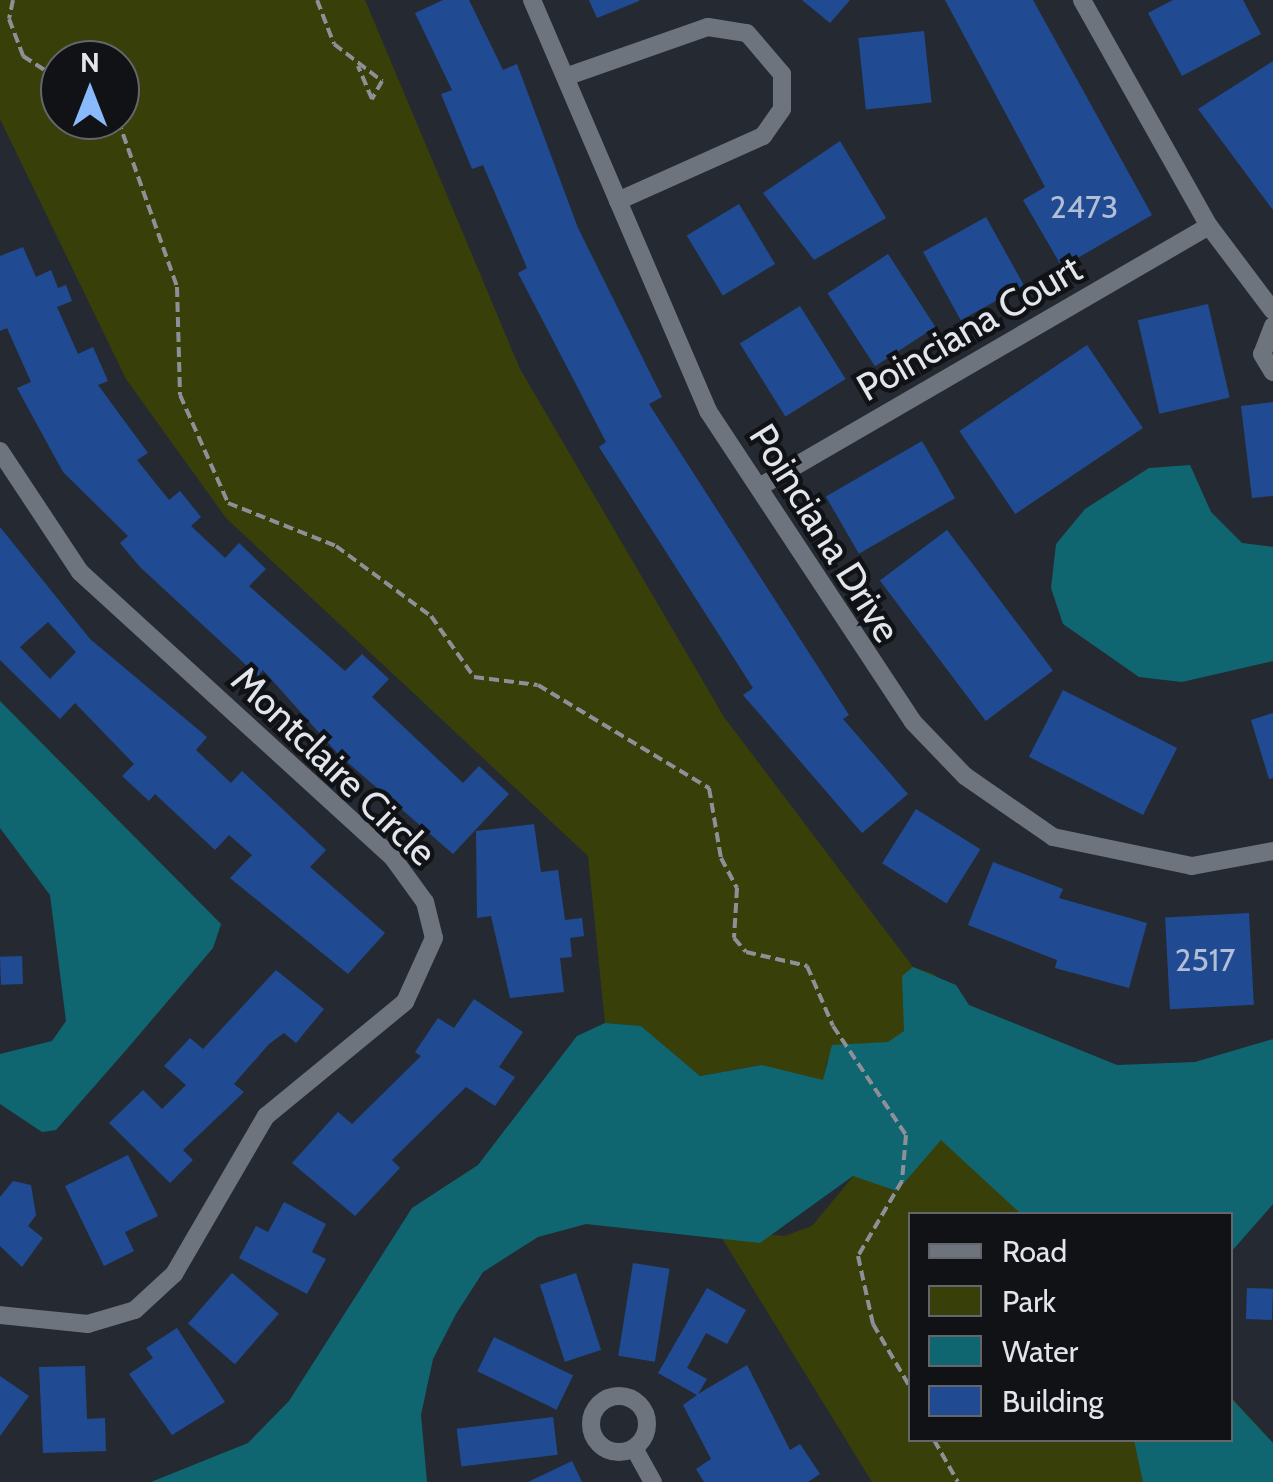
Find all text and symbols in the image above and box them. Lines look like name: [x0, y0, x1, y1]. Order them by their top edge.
north arrow: [40, 40, 140, 140]
text: N: [80, 45, 100, 79]
house number: 2473: [1050, 188, 1118, 226]
street label: Poinciana Court: [849, 245, 1089, 411]
street label: Poinciana Drive: [740, 416, 910, 650]
street label: Montclaire Circle: [222, 657, 446, 875]
house number: 2517: [1175, 941, 1235, 979]
legend: [908, 1212, 1233, 1442]
text: Road: [1002, 1233, 1067, 1270]
text: Park: [1002, 1283, 1056, 1320]
text: Water: [1002, 1333, 1078, 1370]
text: Building: [1002, 1383, 1104, 1420]

